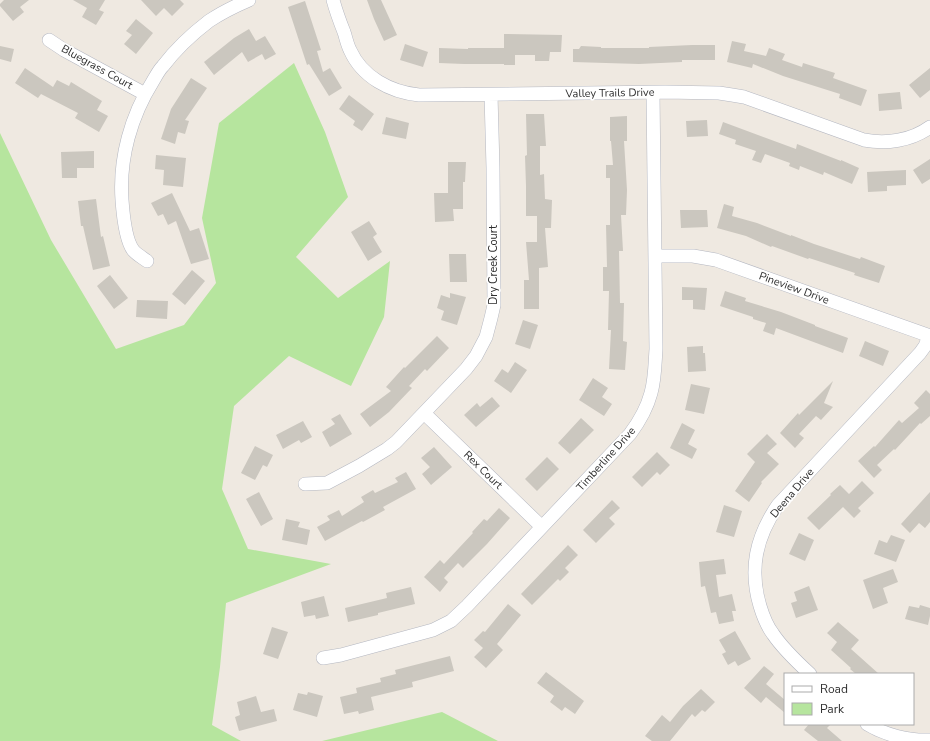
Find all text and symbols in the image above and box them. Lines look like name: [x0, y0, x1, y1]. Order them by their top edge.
street label: Bluegrass Court: [59, 41, 136, 93]
street label: Valley Trails Drive: [564, 85, 655, 101]
street label: Dry Creek Court: [486, 225, 501, 305]
street label: Pineview Drive: [757, 268, 831, 308]
street label: Timberline Drive: [573, 424, 639, 494]
street label: Rex Court: [460, 448, 506, 493]
street label: Deena Drive: [767, 465, 817, 521]
legend: [784, 673, 914, 725]
text: Road: [820, 681, 848, 697]
text: Park: [820, 701, 845, 717]

